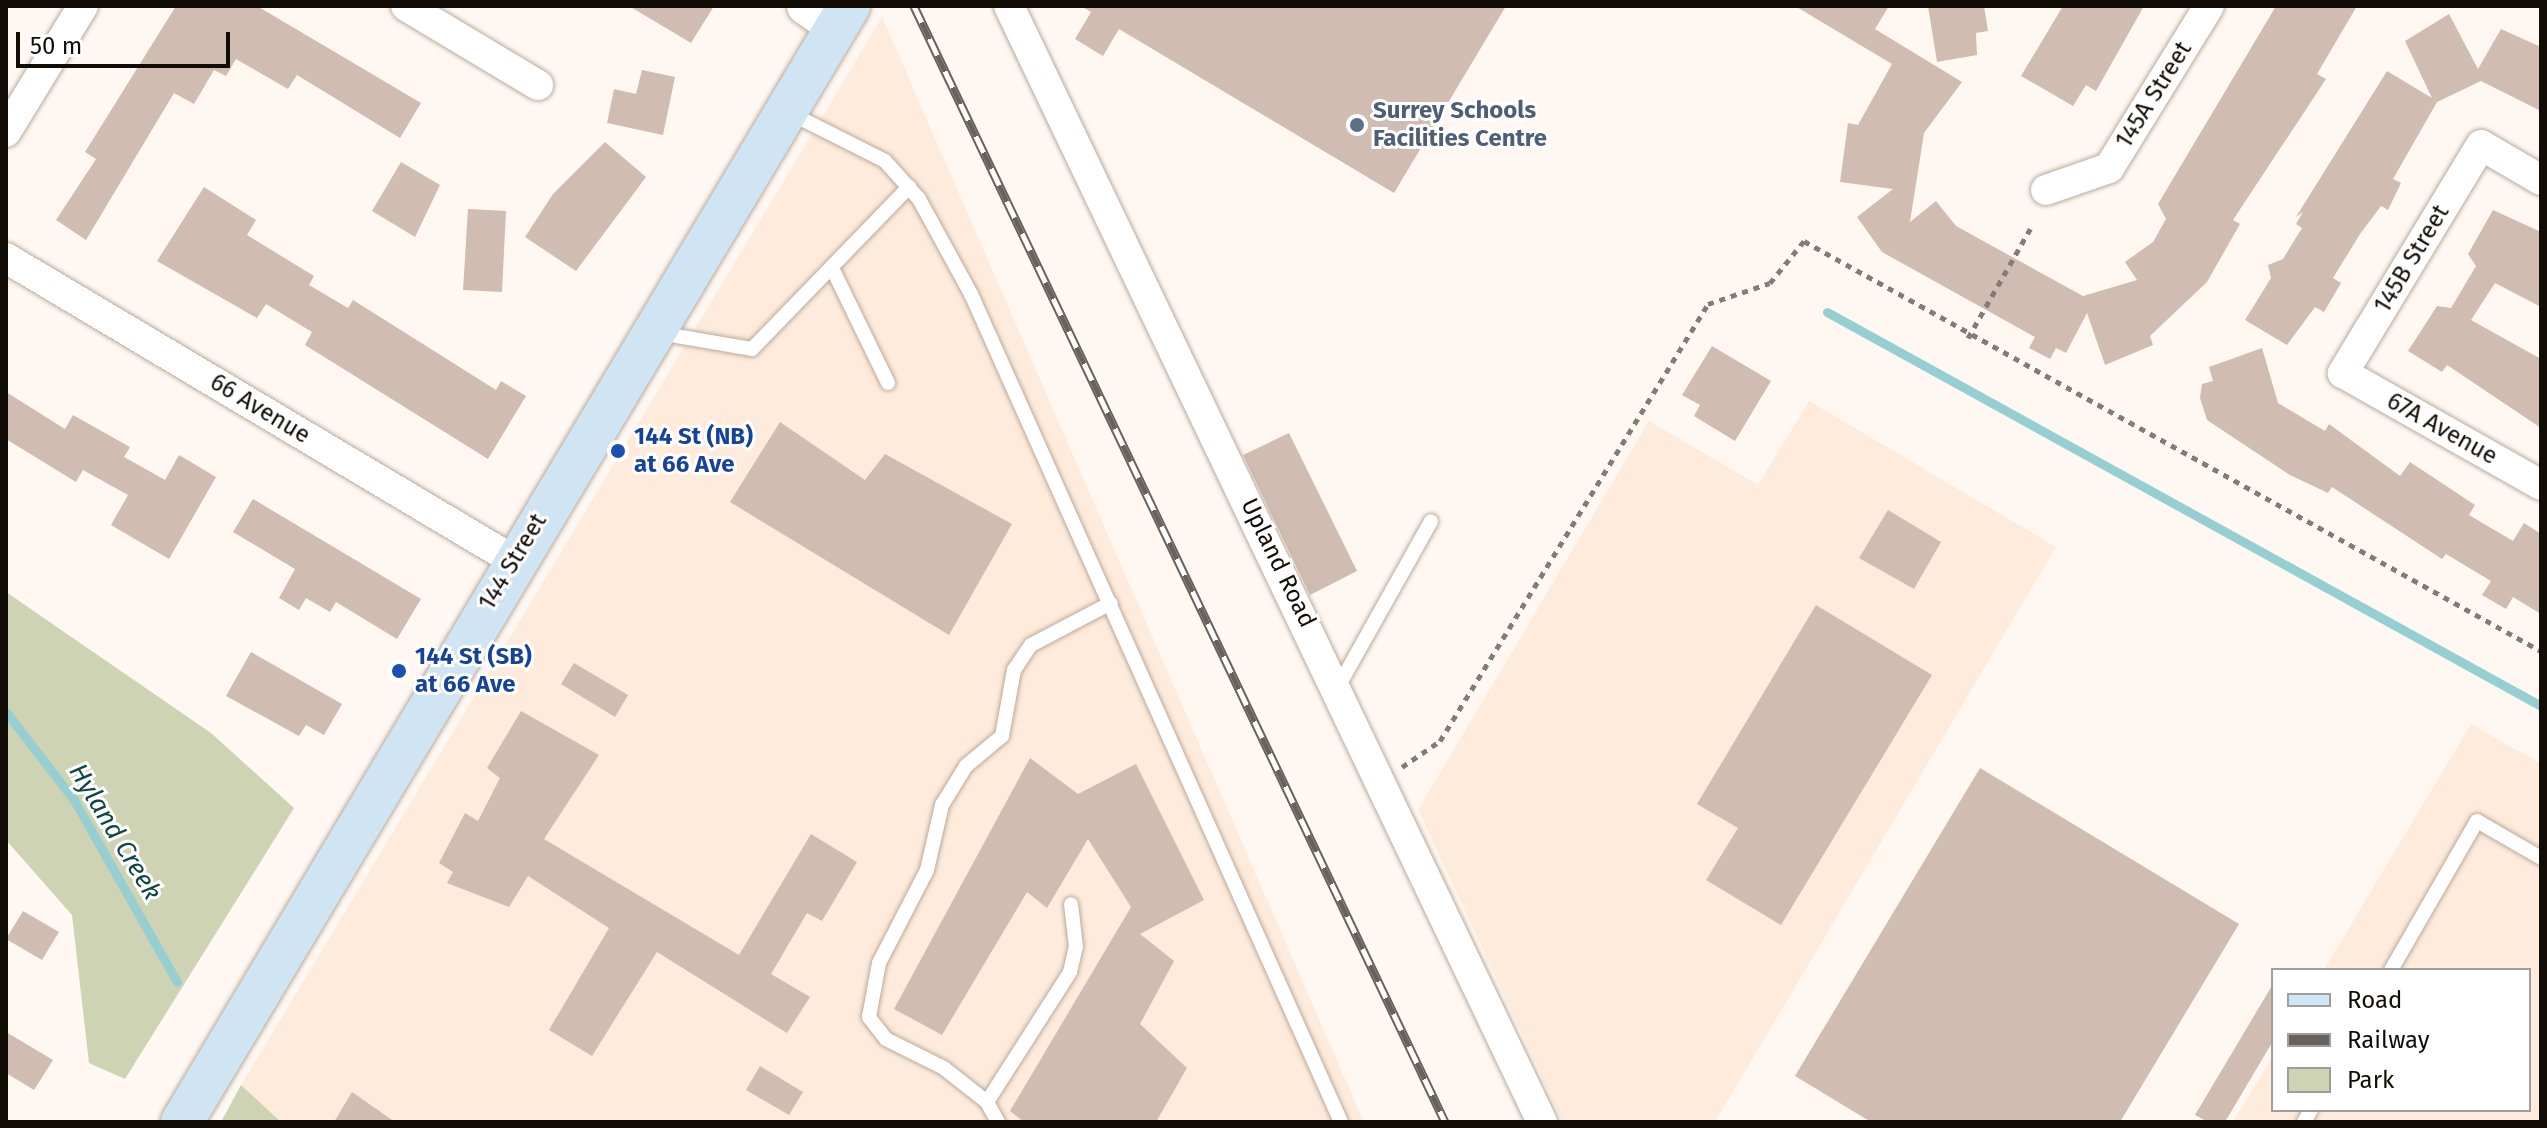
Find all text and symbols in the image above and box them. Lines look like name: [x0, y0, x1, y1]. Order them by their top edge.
scale bar: [20, 16, 234, 66]
text: 50 m: [30, 32, 82, 60]
street label: 145A Street: [2110, 36, 2198, 154]
place label: Surrey Schools Facilities Centre: [1373, 97, 1547, 153]
marker: Surrey Schools Facilities Centre: [1348, 116, 1366, 134]
street label: 145B Street: [2368, 200, 2456, 318]
street label: 66 Avenue: [205, 368, 315, 450]
street label: 67A Avenue: [2382, 387, 2502, 471]
place label: 144 St (NB) at 66 Ave: [634, 423, 753, 479]
marker: 144 St (NB) at 66 Ave: [609, 442, 627, 460]
street label: Upland Road: [1234, 494, 1322, 632]
street label: 144 Street: [473, 509, 553, 615]
place label: 144 St (SB) at 66 Ave: [415, 643, 532, 699]
marker: 144 St (SB) at 66 Ave: [390, 662, 408, 680]
water label: Hyland Creek: [62, 758, 168, 906]
legend: [2271, 968, 2531, 1112]
text: Road: [2347, 986, 2402, 1014]
text: Railway: [2347, 1026, 2430, 1054]
text: Park: [2347, 1066, 2394, 1094]

